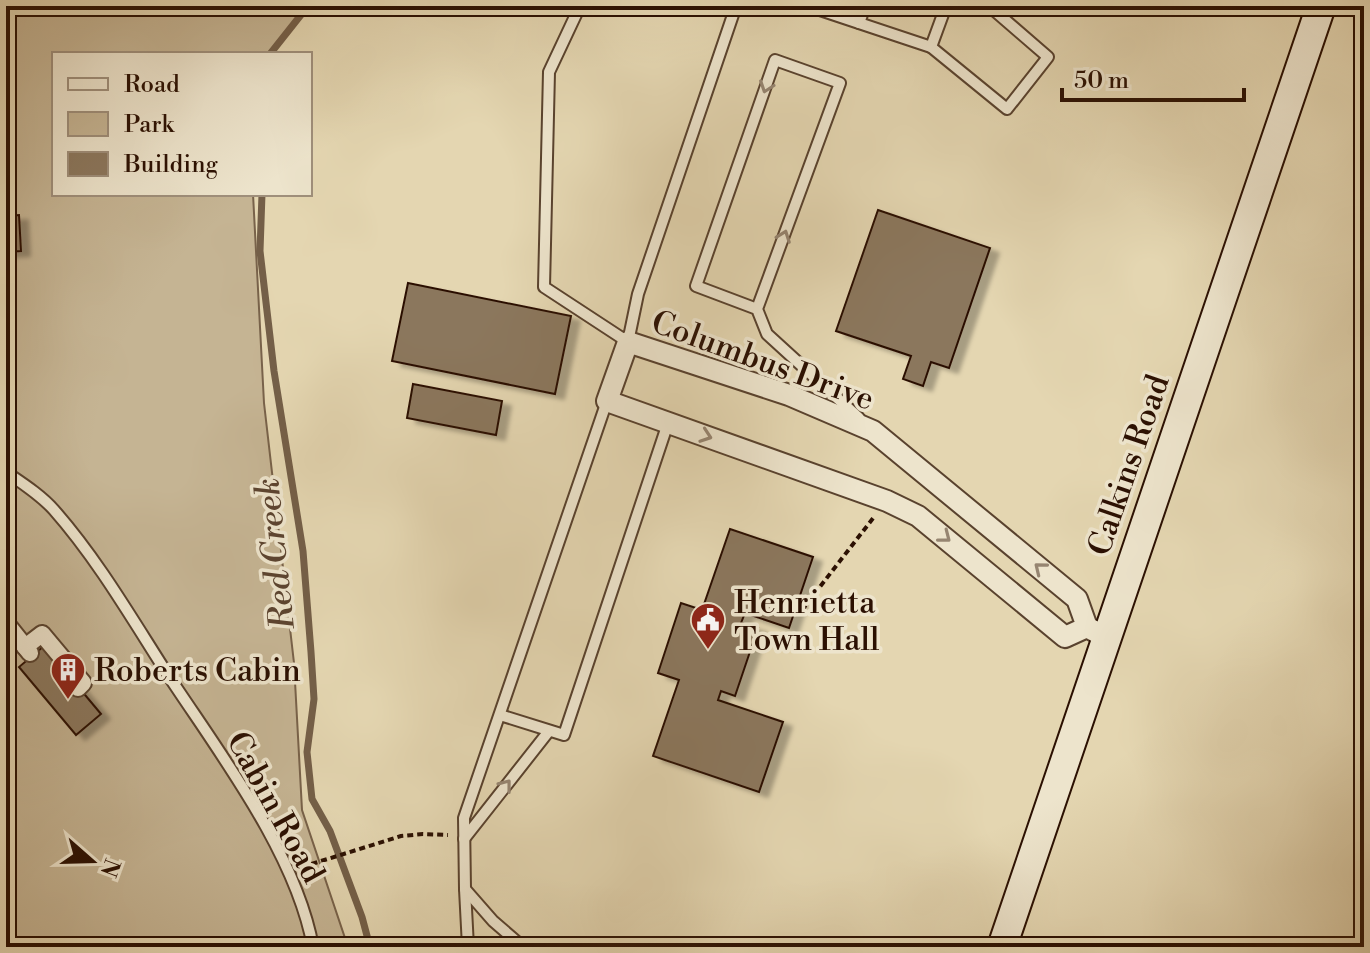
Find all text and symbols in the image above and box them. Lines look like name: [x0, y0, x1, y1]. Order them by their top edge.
legend: [52, 52, 312, 196]
scale bar: [1062, 52, 1244, 102]
text: 50 m: [1074, 66, 1129, 96]
text: Road: [124, 70, 180, 100]
one-way arrow: [759, 79, 775, 93]
text: Park: [124, 110, 175, 140]
text: Building: [123, 150, 218, 180]
one-way arrow: [774, 230, 791, 244]
street label: Columbus Drive: [646, 302, 880, 420]
street label: Calkins Road: [1079, 370, 1179, 561]
one-way arrow: [699, 427, 713, 443]
water label: Red Creek: [247, 476, 305, 633]
one-way arrow: [936, 527, 951, 541]
one-way arrow: [1034, 564, 1049, 578]
place label: Henrietta Town Hall: [734, 583, 880, 660]
public building icon: Henrietta Town Hall: [689, 601, 727, 651]
building icon: Roberts Cabin: [49, 651, 87, 701]
place label: Roberts Cabin: [94, 651, 301, 691]
street label: Cabin Road: [217, 725, 333, 890]
one-way arrow: [496, 780, 511, 794]
north arrow: [52, 821, 132, 901]
text: N: [94, 855, 125, 881]

